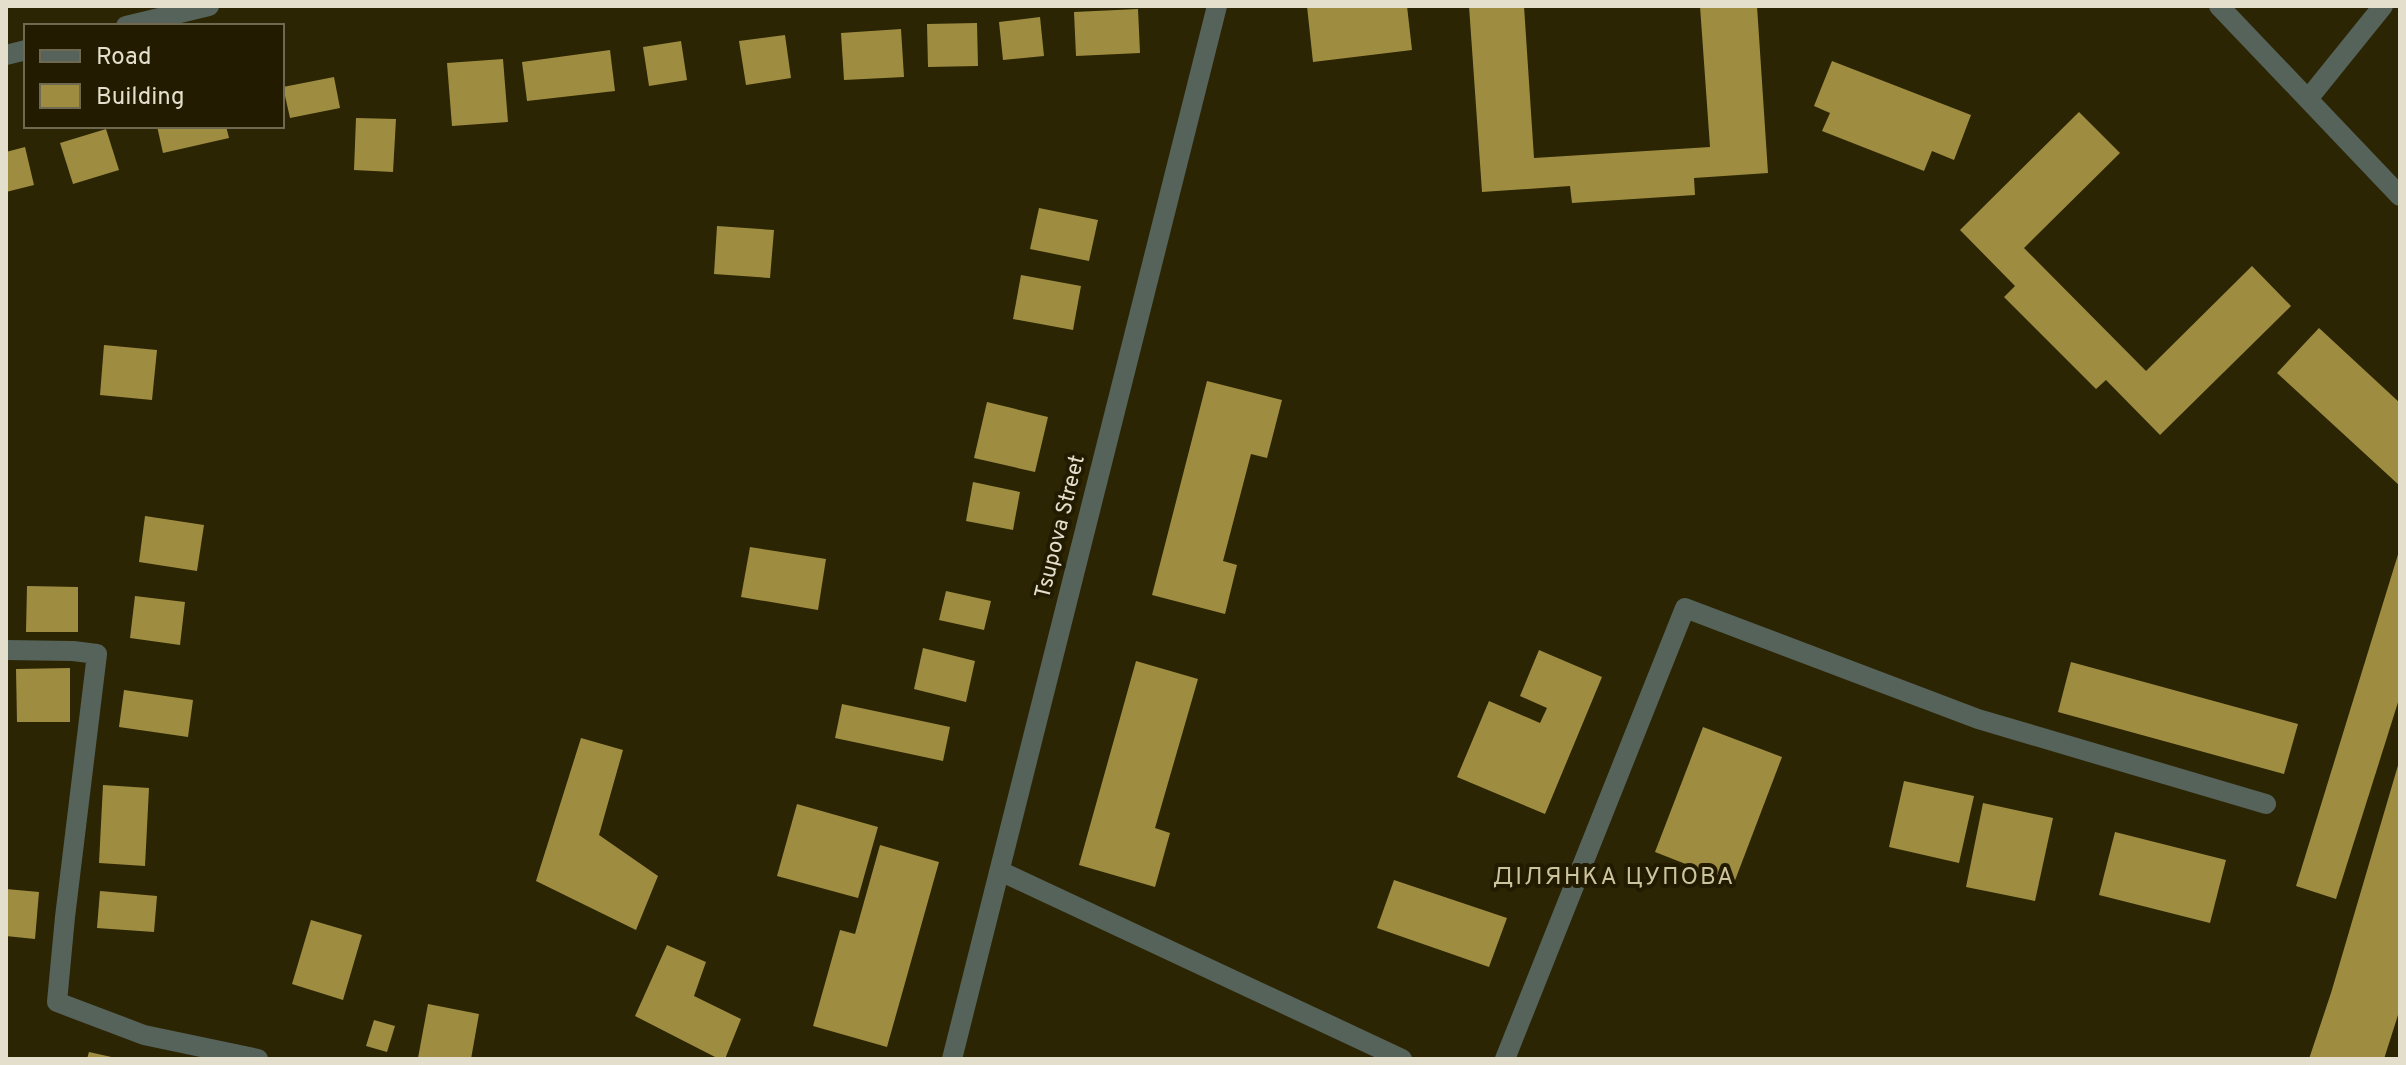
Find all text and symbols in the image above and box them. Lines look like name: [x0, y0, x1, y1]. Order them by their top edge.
legend: [24, 24, 284, 128]
text: Road: [96, 43, 152, 73]
text: Building: [96, 83, 185, 113]
street label: Tsupova Street: [1030, 452, 1092, 602]
district label: ДІЛЯНКА ЦУПОВА: [1493, 863, 1735, 893]

